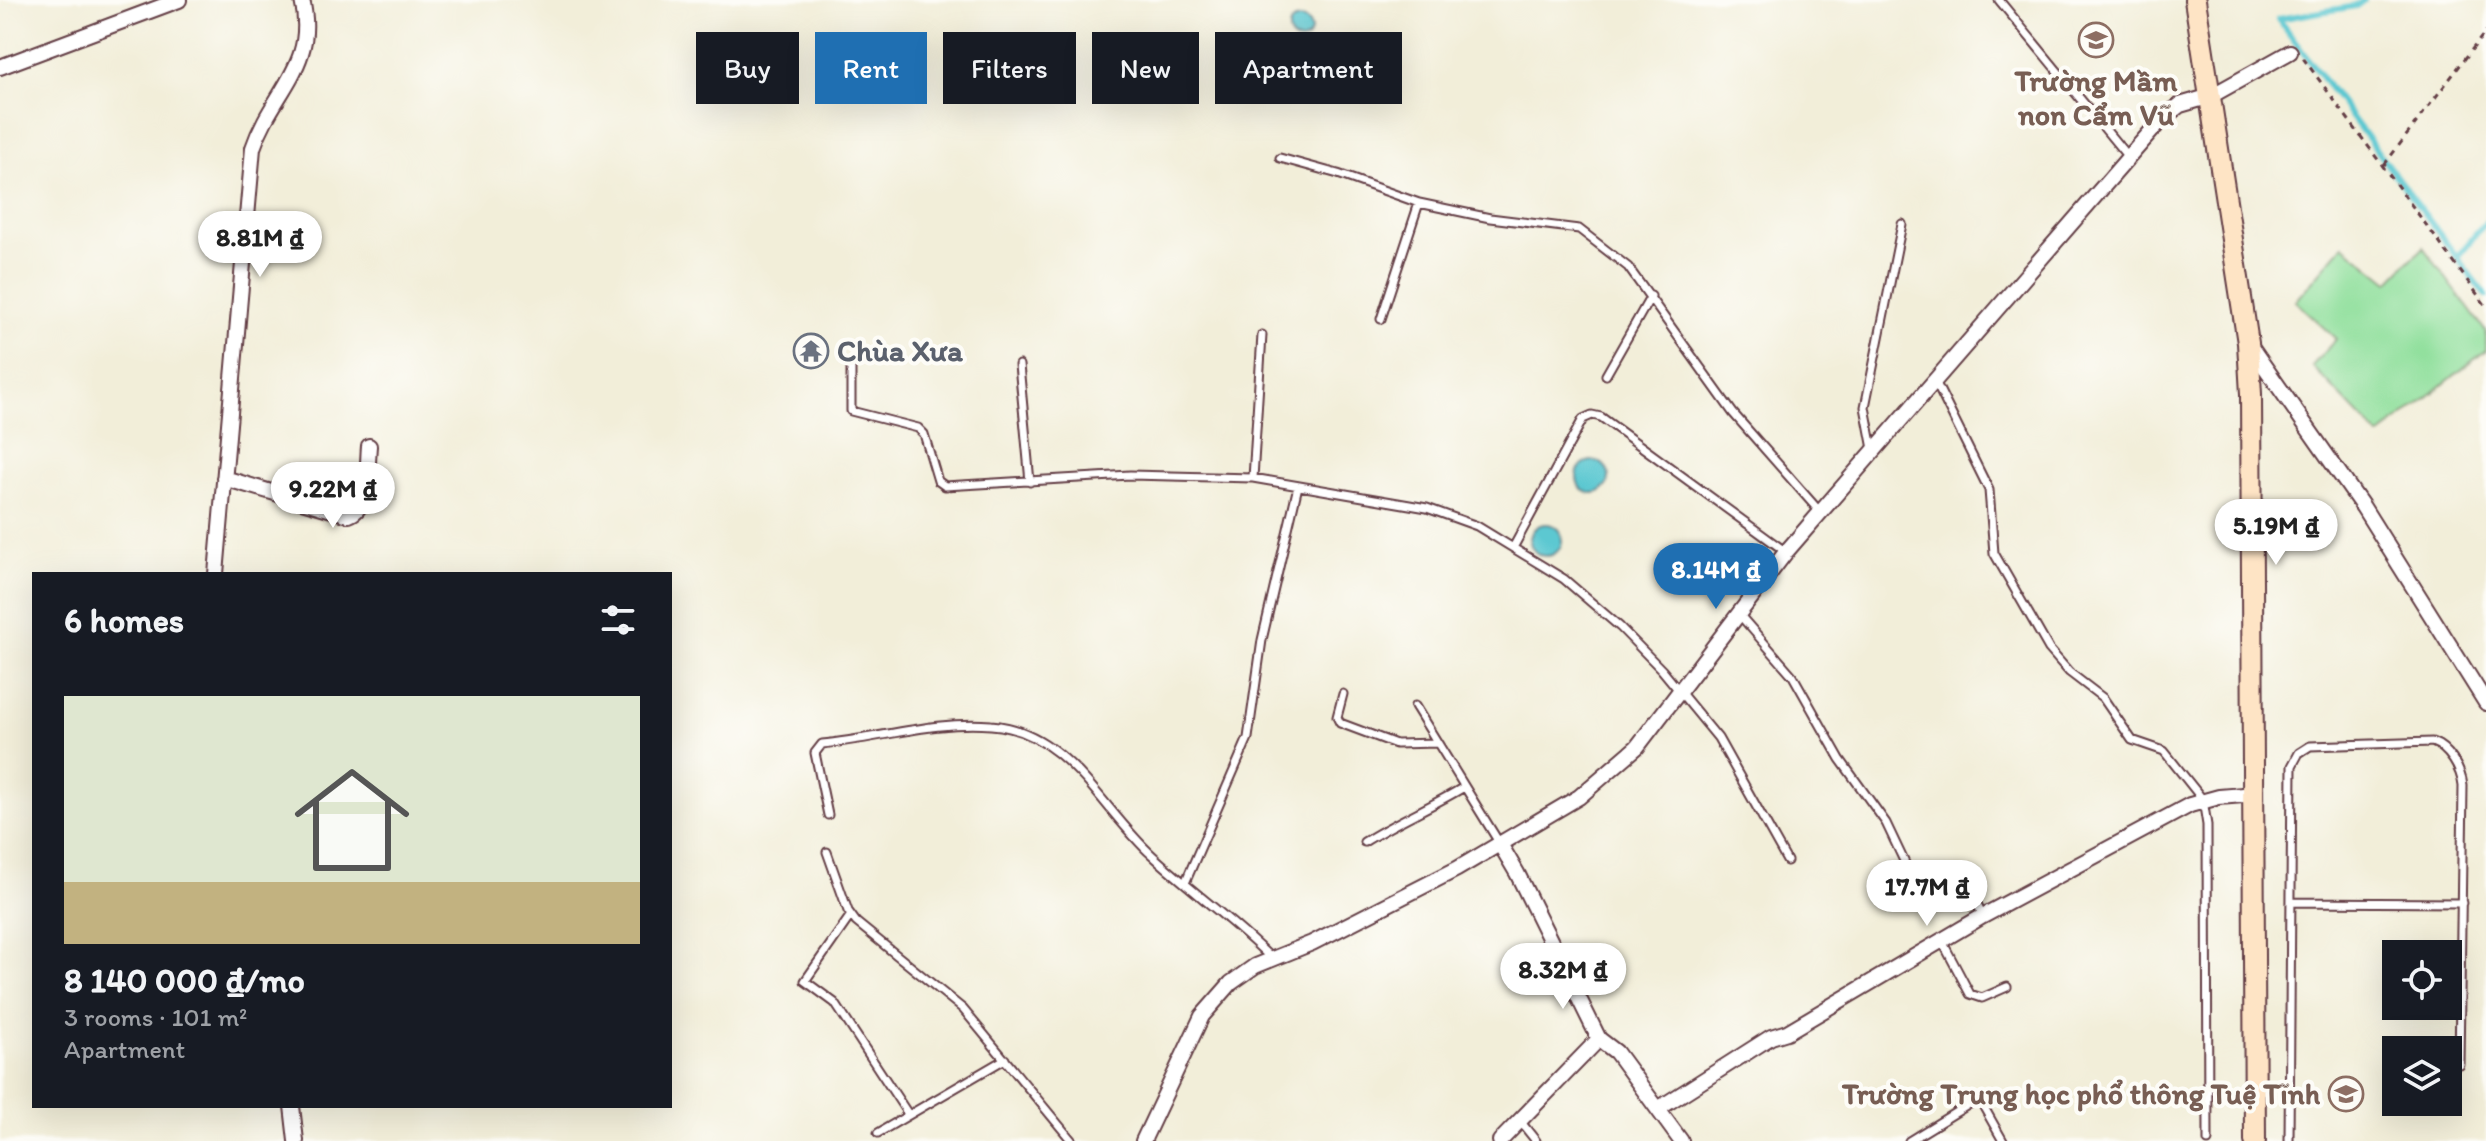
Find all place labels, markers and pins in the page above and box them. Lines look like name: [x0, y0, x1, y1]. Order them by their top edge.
school or university icon: Trường Mầm non Cẩm Vũ: [2077, 21, 2115, 59]
place label: Trường Mầm non Cẩm Vũ: [2013, 62, 2178, 133]
pin: 8.81M ₫: [186, 211, 334, 279]
temple icon: Chùa Xưa: [792, 332, 830, 370]
place label: Chùa Xưa: [837, 332, 963, 369]
pin: 9.22M ₫: [259, 462, 407, 530]
pin: 5.19M ₫: [2202, 499, 2350, 567]
pin: 8.14M ₫: [1642, 543, 1790, 611]
pin: 17.7M ₫: [1853, 860, 2001, 928]
pin: 8.32M ₫: [1489, 943, 1637, 1011]
place label: Trường Trung học phổ thông Tuệ Tĩnh: [1841, 1075, 2321, 1112]
school or university icon: Trường Trung học phổ thông Tuệ Tĩnh: [2327, 1075, 2365, 1113]

